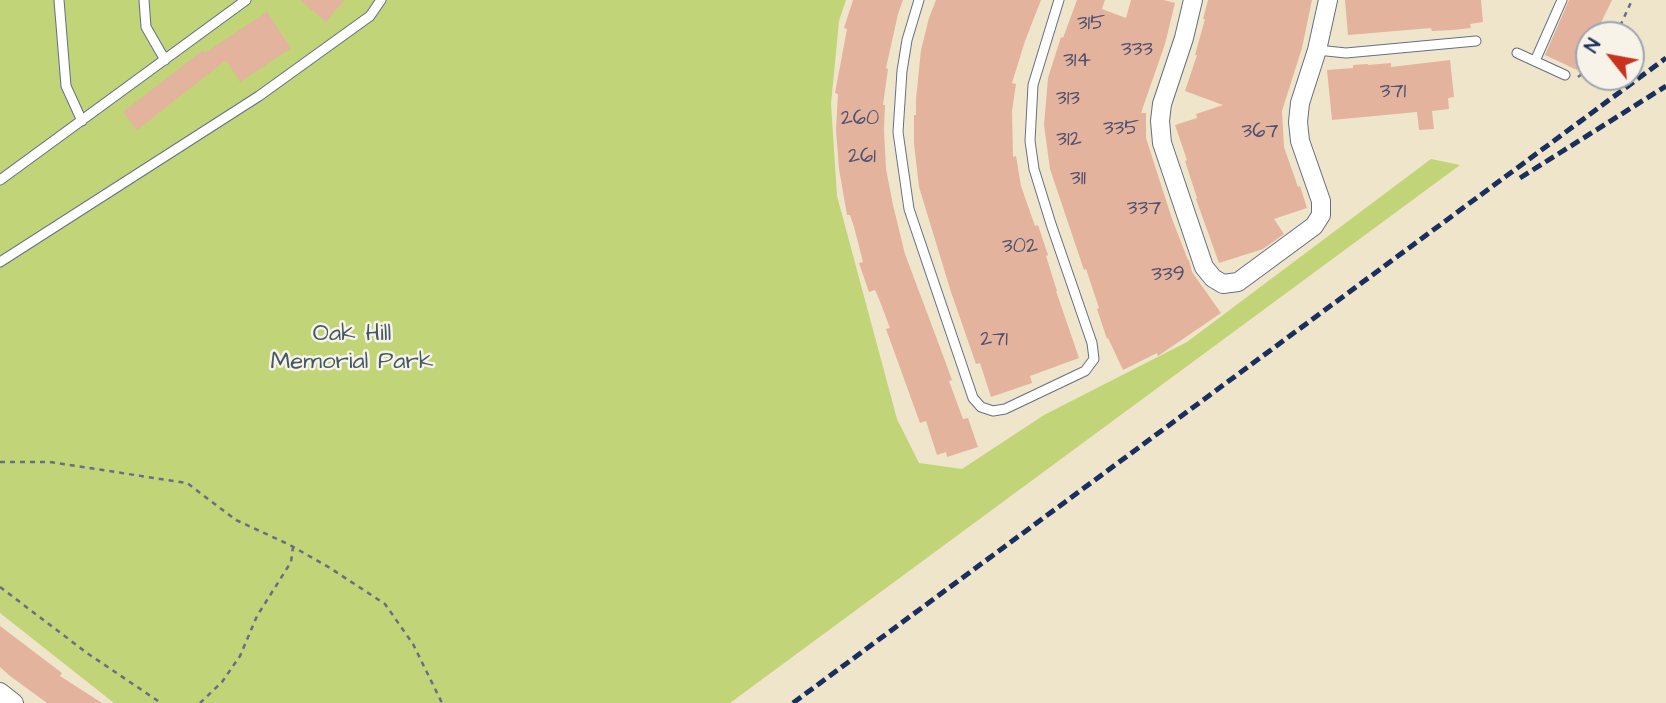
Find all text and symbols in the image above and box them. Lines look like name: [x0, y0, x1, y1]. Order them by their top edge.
house number: 315: [1077, 12, 1105, 38]
north arrow: [1575, 21, 1645, 91]
text: N: [1579, 34, 1608, 58]
house number: 333: [1121, 38, 1153, 64]
house number: 314: [1063, 49, 1091, 75]
house number: 371: [1380, 80, 1406, 106]
house number: 313: [1056, 87, 1080, 113]
house number: 260: [841, 107, 879, 133]
house number: 335: [1103, 117, 1139, 143]
house number: 367: [1242, 120, 1278, 146]
house number: 312: [1056, 128, 1082, 154]
house number: 261: [848, 145, 876, 171]
house number: 311: [1070, 167, 1086, 193]
house number: 337: [1127, 197, 1161, 223]
house number: 302: [1002, 235, 1038, 261]
house number: 339: [1151, 263, 1185, 289]
park label: Oak Hill Memorial Park: [271, 321, 433, 377]
house number: 271: [980, 328, 1008, 354]

